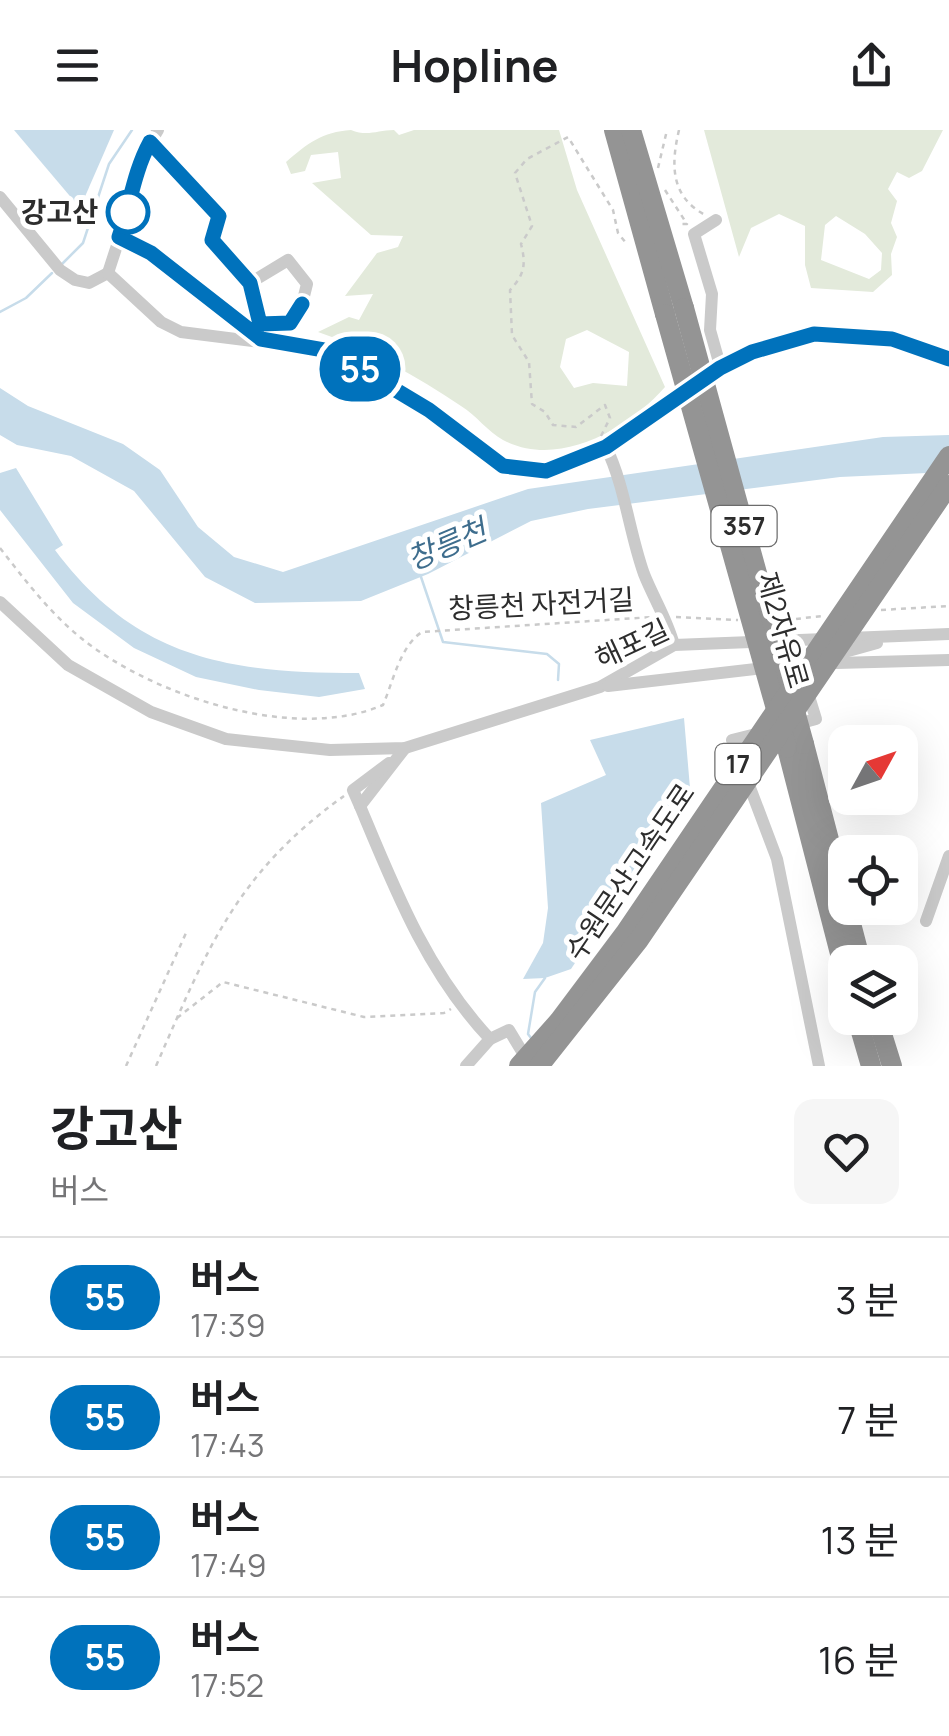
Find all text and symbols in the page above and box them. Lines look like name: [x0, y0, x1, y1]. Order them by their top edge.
text: Hopline: [390, 34, 559, 96]
icon: menu: [50, 38, 105, 93]
icon: share: [844, 38, 899, 93]
marker: 강고산: [107, 191, 149, 233]
place label: 강고산: [21, 192, 98, 230]
line badge: 55: [315, 336, 405, 402]
text: 55: [339, 345, 381, 393]
road number: 357: [712, 506, 776, 546]
water label: 창릉천: [400, 507, 496, 579]
street label: 제2자유로: [749, 567, 819, 692]
street label: 창릉천 자전거길: [447, 579, 635, 627]
street label: 해포길: [589, 610, 675, 677]
north arrow: [828, 725, 918, 815]
map controls: [828, 725, 918, 1035]
road number: 17: [716, 744, 760, 784]
street label: 수원문산고속도로: [556, 775, 703, 967]
button: locate: [828, 835, 918, 925]
button: layers: [828, 945, 918, 1035]
text: 강고산: [50, 1095, 182, 1160]
button: heart: [794, 1099, 899, 1204]
text: 버스: [50, 1168, 109, 1212]
text: 버스: [190, 1251, 260, 1303]
text: 55: [84, 1273, 126, 1321]
text: 3 분: [835, 1273, 899, 1325]
text: 17:39: [190, 1303, 266, 1347]
text: 버스: [190, 1371, 260, 1423]
text: 55: [84, 1393, 126, 1441]
text: 7 분: [837, 1393, 899, 1445]
text: 17:43: [190, 1423, 265, 1467]
text: 버스: [190, 1491, 260, 1543]
text: 55: [84, 1513, 126, 1561]
text: 13 분: [821, 1513, 899, 1565]
text: 17:49: [190, 1543, 267, 1587]
text: 버스: [190, 1611, 260, 1663]
text: 55: [84, 1633, 126, 1681]
text: 16 분: [818, 1633, 899, 1685]
text: 17:52: [190, 1663, 264, 1707]

